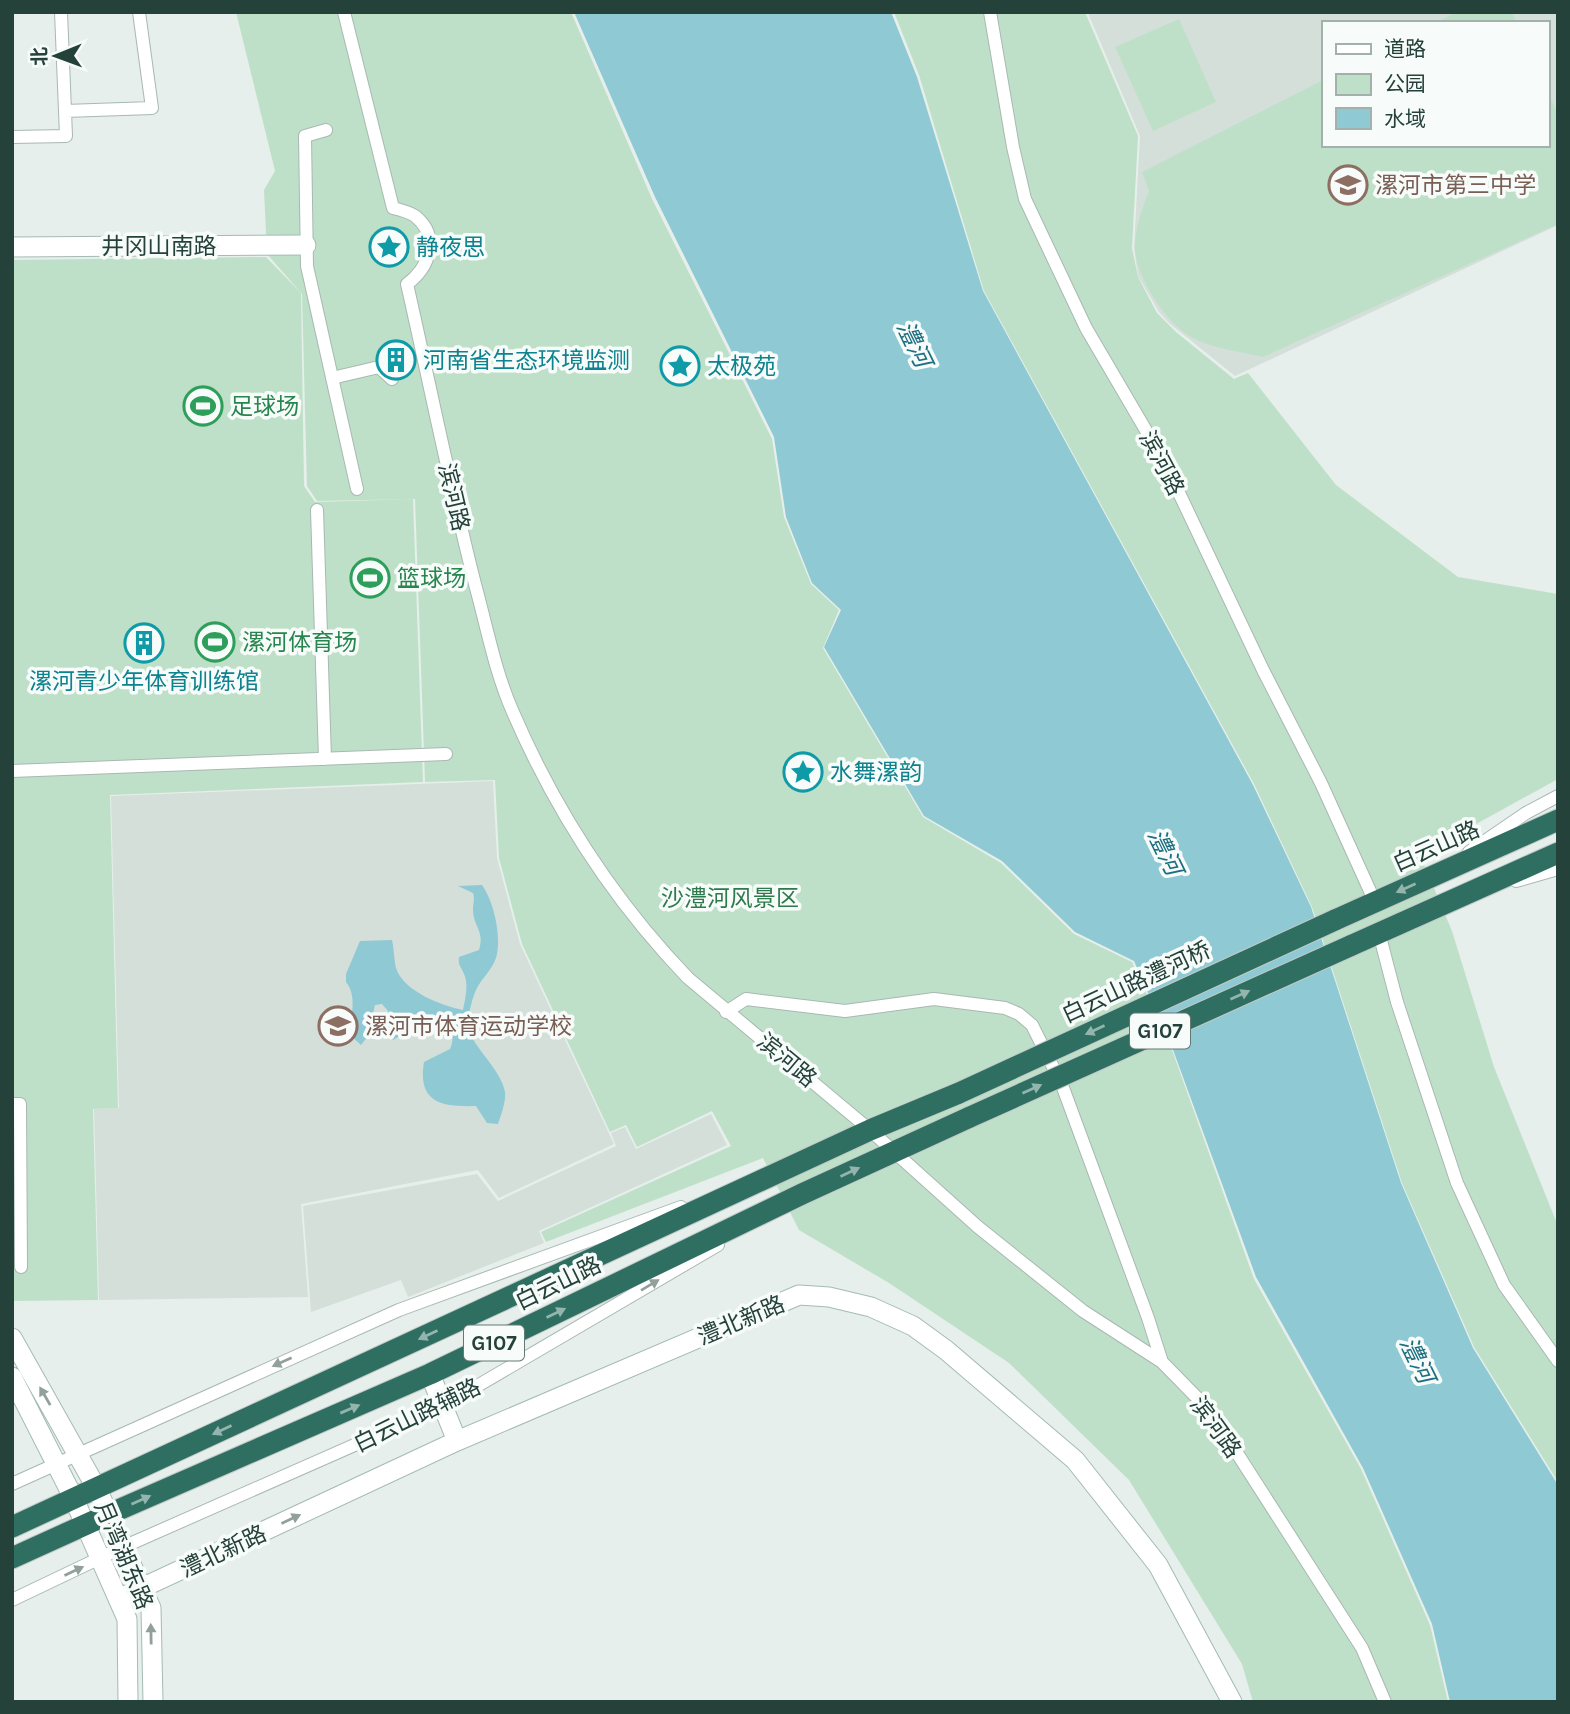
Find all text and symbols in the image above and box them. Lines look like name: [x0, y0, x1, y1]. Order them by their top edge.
north arrow: [21, 21, 91, 91]
legend: [1322, 21, 1549, 147]
text: 道路: [1384, 37, 1426, 61]
text: 北: [29, 47, 51, 66]
text: 公园: [1384, 72, 1426, 96]
text: 水域: [1384, 107, 1426, 131]
school or university icon: 漯河市第三中学: [1327, 164, 1369, 206]
place label: 漯河市第三中学: [1375, 172, 1536, 199]
place icon: 静夜思: [368, 226, 410, 268]
street label: 井冈山南路: [102, 233, 217, 260]
place label: 静夜思: [416, 234, 485, 261]
water label: 澧河: [891, 316, 939, 375]
building icon: 河南省生态环境监测: [375, 339, 417, 381]
place icon: 太极苑: [659, 345, 701, 387]
place label: 河南省生态环境监测: [423, 347, 630, 374]
place label: 太极苑: [707, 353, 776, 380]
sports icon: 足球场: [182, 385, 224, 427]
place label: 足球场: [230, 393, 299, 420]
street label: 滨河路: [1133, 426, 1190, 500]
street label: 滨河路: [433, 460, 474, 534]
sports icon: 篮球场: [349, 557, 391, 599]
place label: 篮球场: [397, 565, 466, 592]
sports icon: 漯河体育场: [194, 621, 236, 663]
building icon: 漯河青少年体育训练馆: [123, 622, 165, 664]
place label: 漯河体育场: [242, 629, 357, 656]
place label: 漯河青少年体育训练馆: [29, 668, 259, 695]
place icon: 水舞漯韵: [782, 751, 824, 793]
place label: 水舞漯韵: [830, 759, 922, 786]
street label: 白云山路: [1389, 815, 1484, 877]
water label: 澧河: [1142, 824, 1190, 883]
one-way arrow: [1396, 882, 1416, 894]
park label: 沙澧河风景区: [661, 885, 799, 912]
street label: 白云山路澧河桥: [1058, 936, 1215, 1029]
one-way arrow: [1230, 989, 1250, 1001]
school or university icon: 漯河市体育运动学校: [317, 1005, 359, 1047]
place label: 漯河市体育运动学校: [365, 1013, 572, 1040]
road number: G107: [1130, 1014, 1190, 1048]
one-way arrow: [1085, 1024, 1105, 1036]
street label: 滨河路: [752, 1028, 822, 1093]
one-way arrow: [1022, 1083, 1043, 1094]
one-way arrow: [840, 1166, 860, 1178]
street label: 白云山路: [511, 1251, 605, 1316]
one-way arrow: [641, 1279, 660, 1292]
street label: 澧北新路: [694, 1290, 789, 1351]
one-way arrow: [546, 1307, 566, 1319]
road number: G107: [464, 1326, 524, 1360]
one-way arrow: [418, 1330, 439, 1341]
water label: 澧河: [1394, 1332, 1442, 1391]
one-way arrow: [272, 1356, 292, 1368]
street label: 白云山路辅路: [349, 1373, 485, 1458]
one-way arrow: [39, 1386, 51, 1406]
street label: 滨河路: [1184, 1391, 1247, 1463]
one-way arrow: [340, 1403, 360, 1415]
one-way arrow: [212, 1425, 232, 1436]
one-way arrow: [131, 1494, 152, 1505]
street label: 月湾湖东路: [89, 1497, 158, 1613]
one-way arrow: [281, 1513, 301, 1524]
street label: 澧北新路: [176, 1520, 271, 1583]
one-way arrow: [64, 1565, 84, 1576]
one-way arrow: [146, 1622, 157, 1644]

